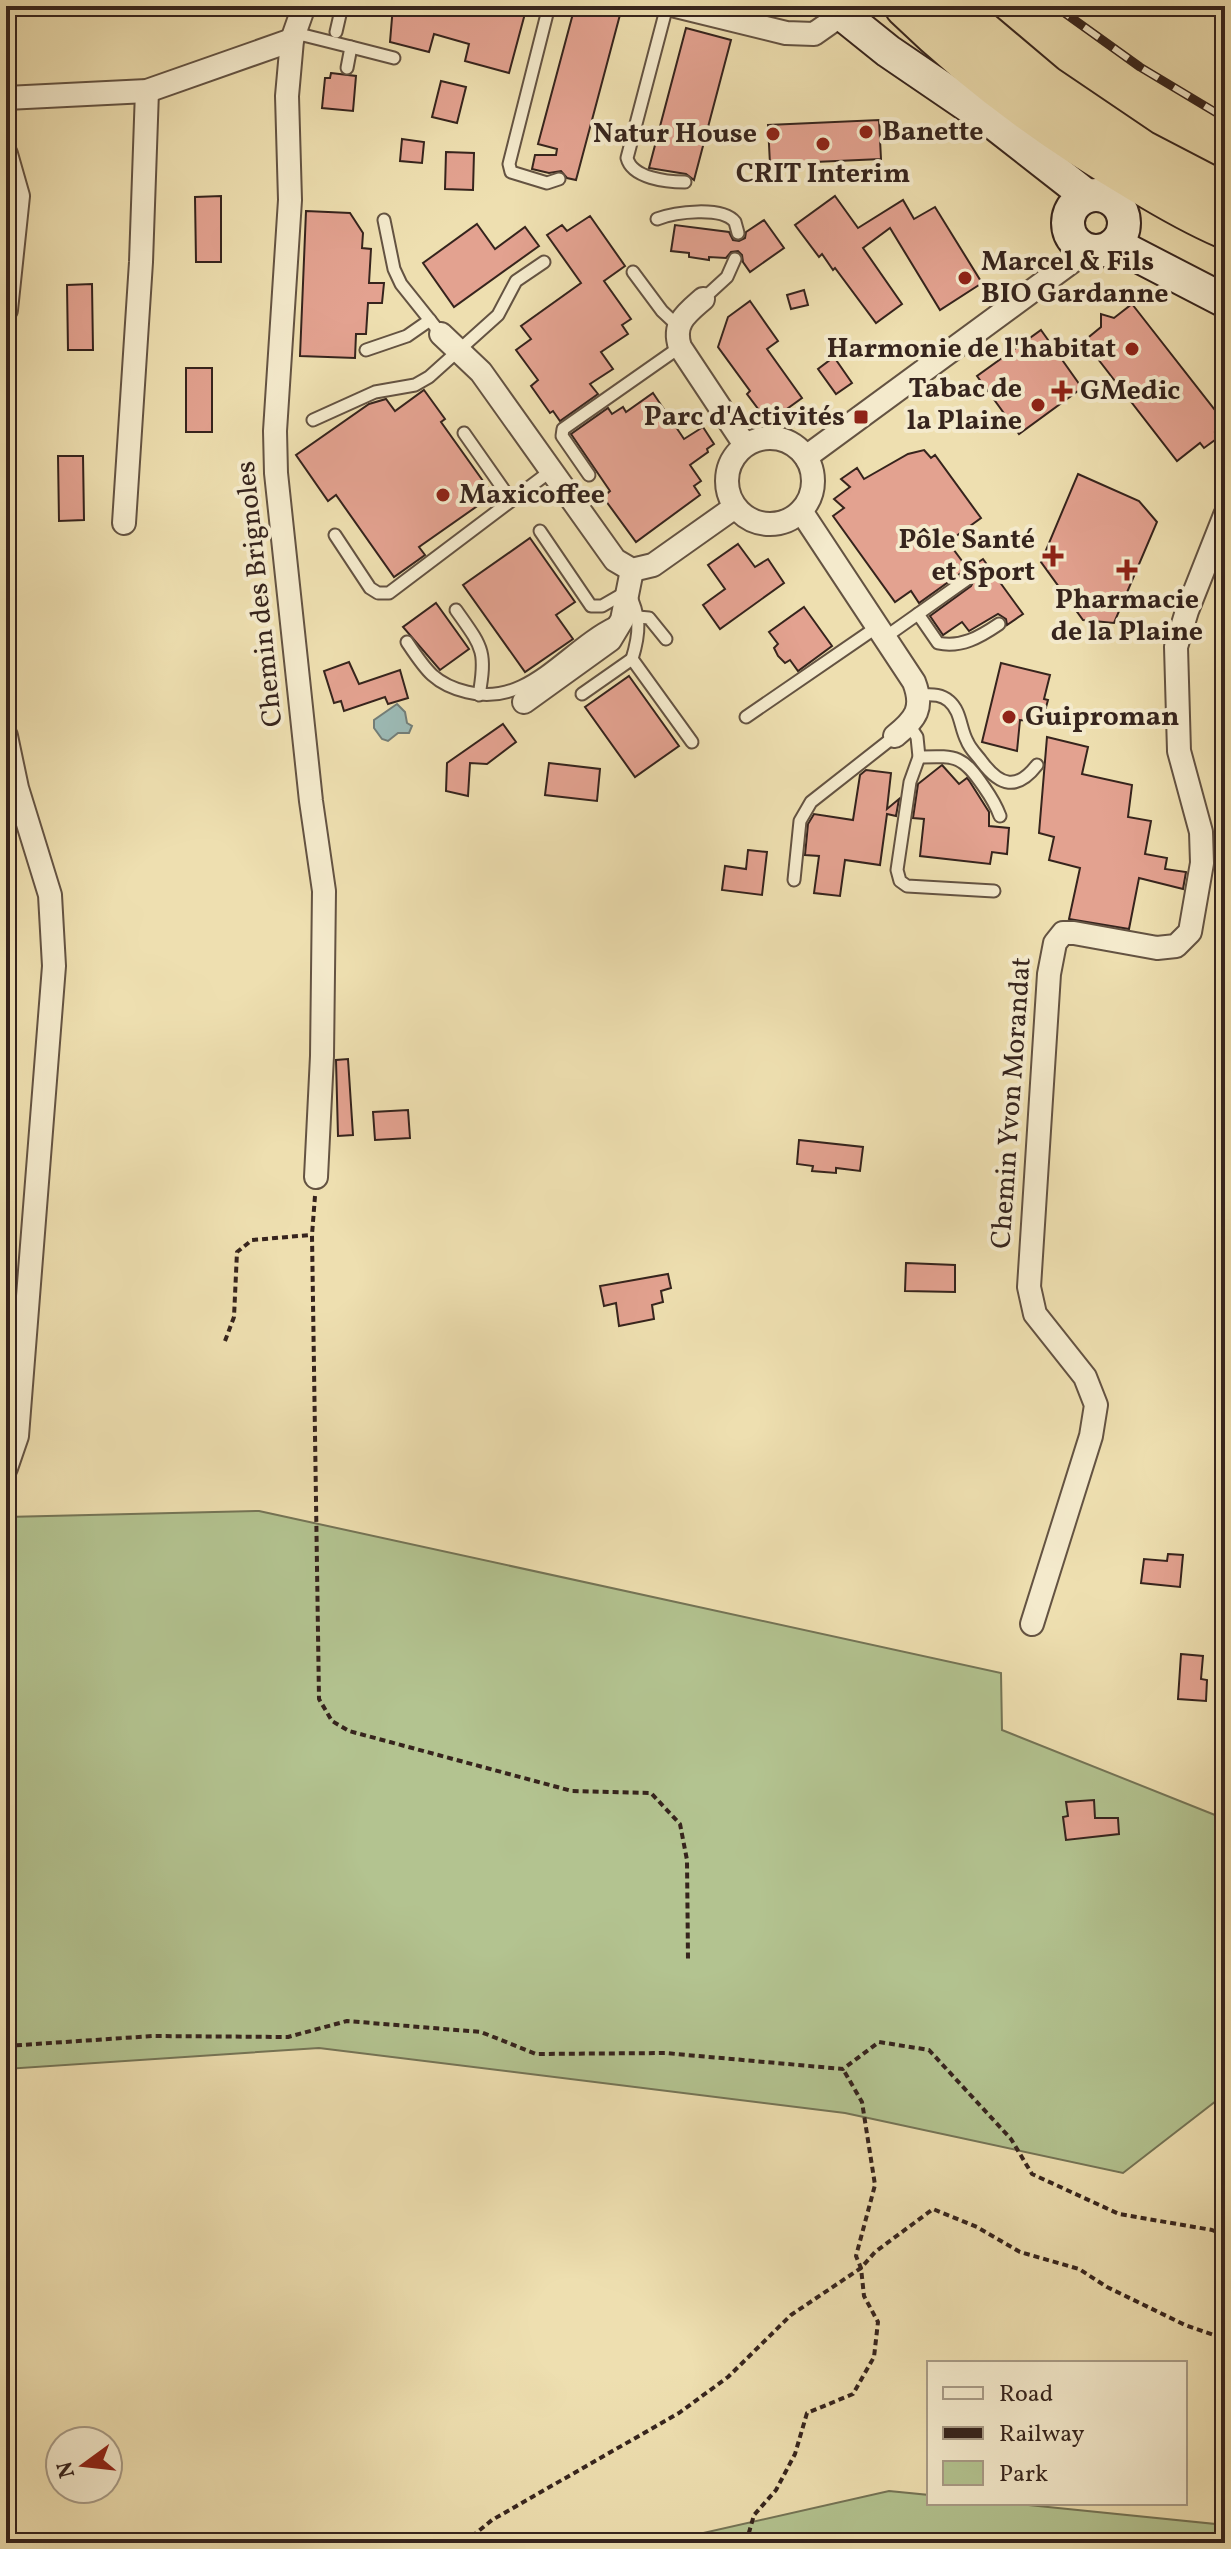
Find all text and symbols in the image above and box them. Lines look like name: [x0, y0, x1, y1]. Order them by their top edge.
place label: Banette: [882, 113, 983, 152]
place label: Natur House: [593, 115, 757, 154]
marker: Banette: [857, 123, 875, 141]
marker: Natur House: [764, 125, 782, 143]
marker: CRIT Interim: [814, 135, 832, 153]
place label: CRIT Interim: [736, 155, 910, 194]
place label: Marcel & Fils BIO Gardanne: [981, 243, 1169, 314]
marker: Marcel & Fils BIO Gardanne: [956, 269, 974, 287]
place label: Harmonie de l'habitat: [827, 330, 1116, 369]
marker: Harmonie de l'habitat: [1123, 340, 1141, 358]
place label: Tabac de la Plaine: [907, 370, 1022, 441]
place label: GMedic: [1080, 372, 1180, 411]
marker: GMedic: [1051, 380, 1073, 402]
marker: Tabac de la Plaine: [1029, 396, 1047, 414]
place label: Parc d'Activités: [644, 398, 845, 437]
marker: Parc d'Activités: [852, 408, 870, 426]
street label: Chemin des Brignoles: [227, 459, 293, 729]
place label: Maxicoffee: [459, 476, 605, 515]
marker: Maxicoffee: [434, 486, 452, 504]
place label: Pôle Santé et Sport: [899, 521, 1035, 592]
marker: Pôle Santé et Sport: [1042, 545, 1064, 567]
marker: Pharmacie de la Plaine: [1118, 561, 1136, 579]
place label: Pharmacie de la Plaine: [1051, 581, 1203, 652]
place label: Guiproman: [1025, 698, 1179, 737]
marker: Guiproman: [1000, 708, 1018, 726]
street label: Chemin Yvon Morandat: [982, 956, 1042, 1250]
legend: [927, 2361, 1187, 2505]
text: Road: [999, 2378, 1053, 2412]
text: Railway: [999, 2418, 1085, 2452]
north arrow: [44, 2425, 124, 2505]
text: N: [50, 2458, 84, 2481]
text: Park: [999, 2458, 1048, 2492]

